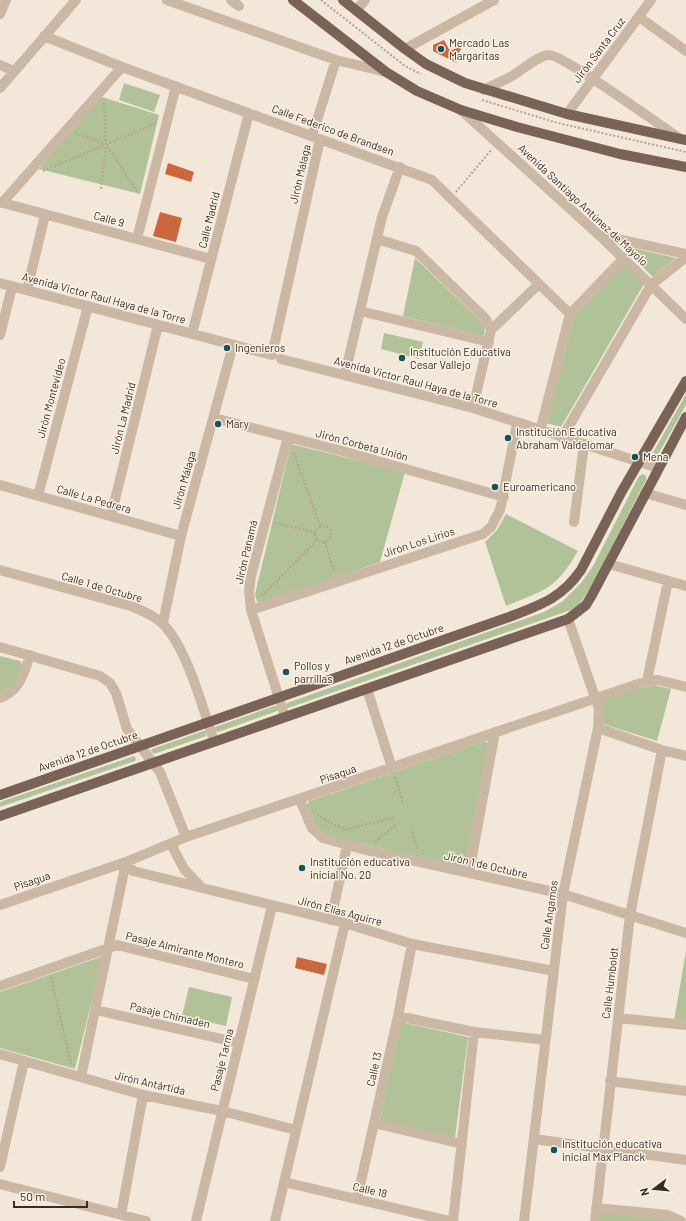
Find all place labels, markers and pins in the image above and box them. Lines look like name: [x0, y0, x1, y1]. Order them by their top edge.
place label: Mercado Las Margaritas: [449, 36, 509, 62]
marker: Mercado Las Margaritas: [436, 44, 446, 54]
place label: Ingenieros: [235, 341, 285, 354]
marker: Ingenieros: [222, 343, 232, 353]
place label: Institución Educativa Cesar Vallejo: [410, 345, 511, 371]
marker: Institución Educativa Cesar Vallejo: [397, 353, 407, 363]
place label: Mary: [226, 417, 249, 430]
marker: Mary: [213, 419, 223, 429]
place label: Institución Educativa Abraham Valdelomar: [516, 425, 617, 451]
marker: Institución Educativa Abraham Valdelomar: [503, 433, 513, 443]
place label: Mena: [643, 450, 668, 463]
marker: Mena: [630, 452, 640, 462]
place label: Euroamericano: [503, 480, 576, 493]
marker: Euroamericano: [490, 482, 500, 492]
place label: Pollos y parrillas: [294, 659, 332, 685]
marker: Pollos y parrillas: [281, 667, 291, 677]
place label: Institución educativa inicial No. 20: [310, 855, 410, 881]
marker: Institución educativa inicial No. 20: [297, 863, 307, 873]
place label: Institución educativa inicial Max Planck: [562, 1137, 662, 1163]
marker: Institución educativa inicial Max Planck: [549, 1145, 559, 1155]

